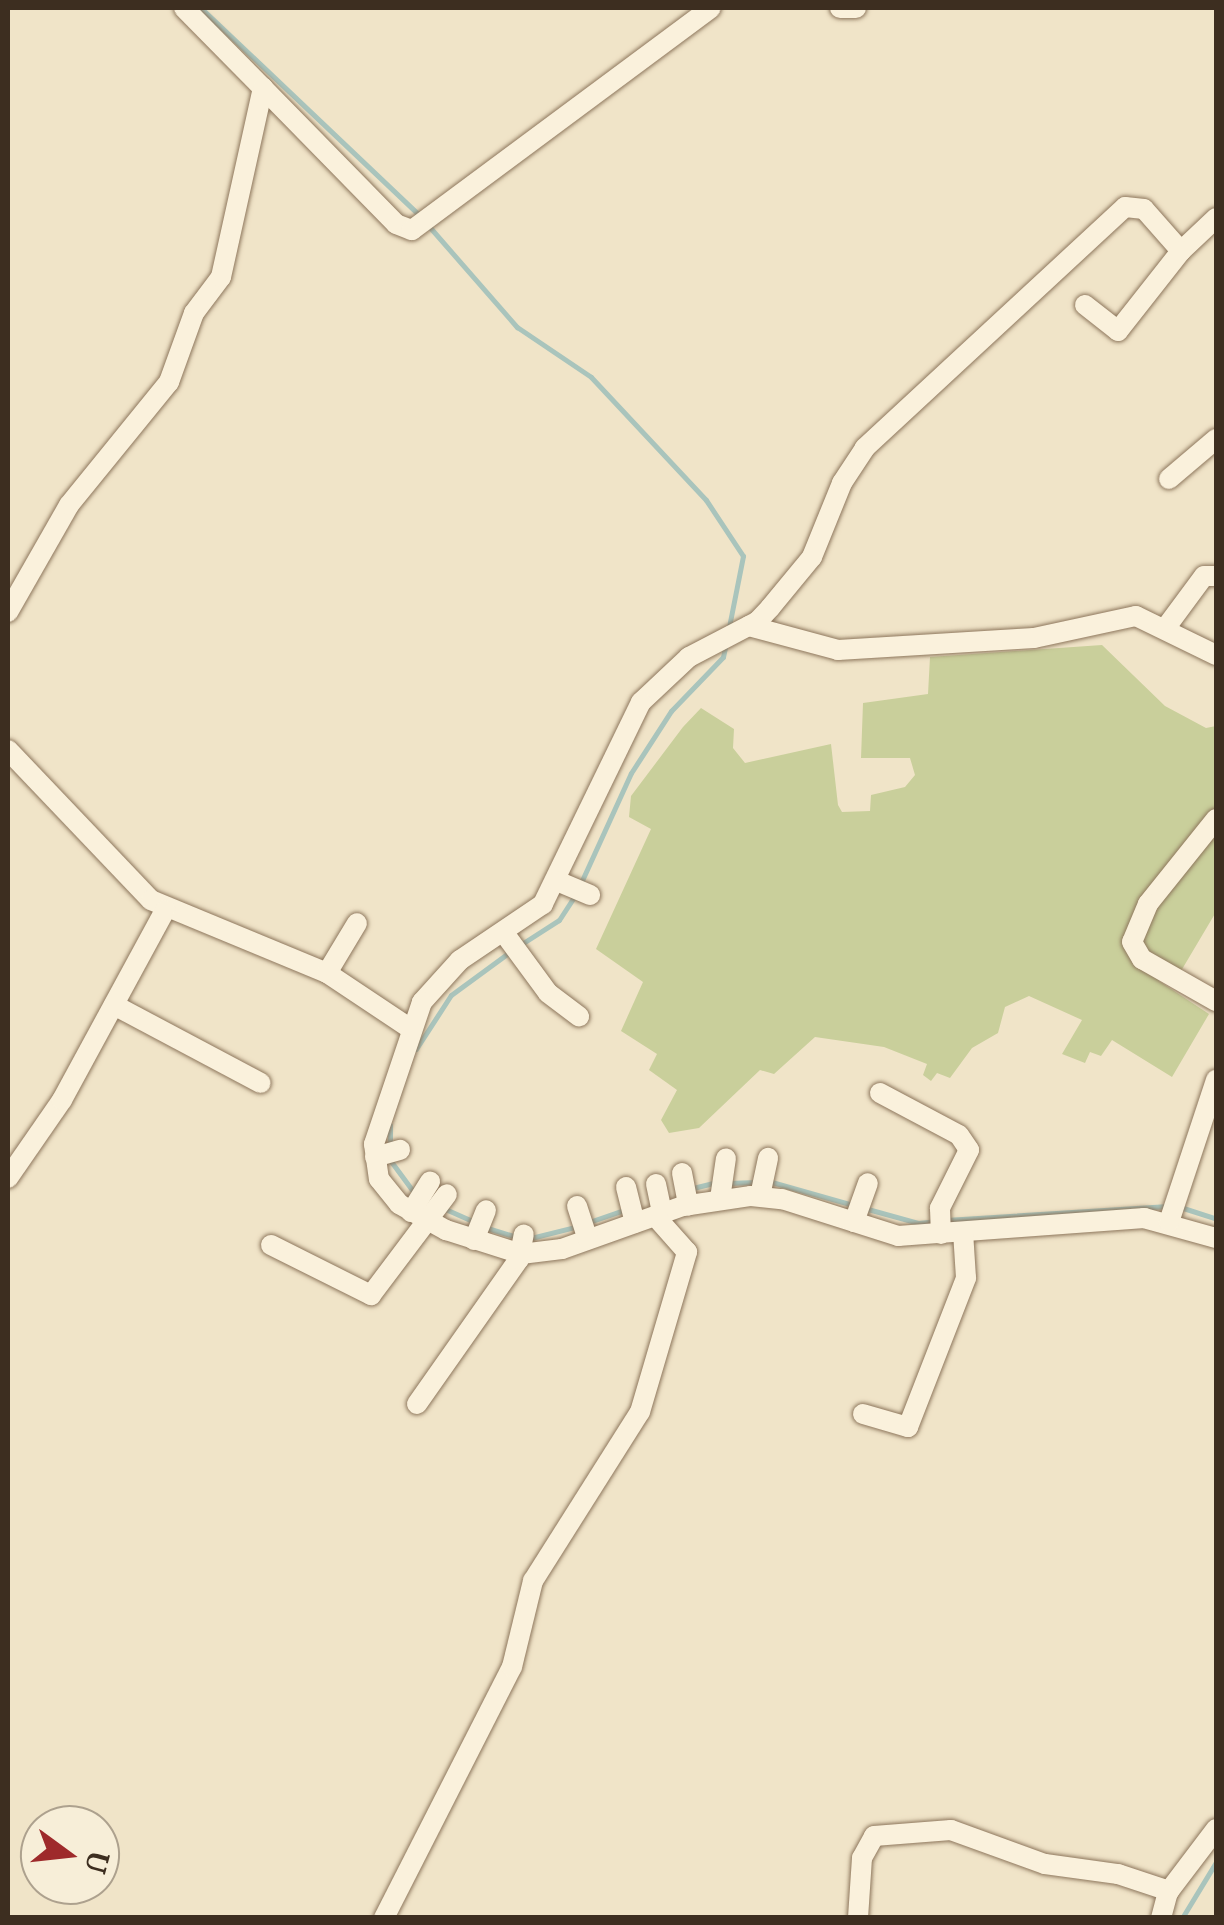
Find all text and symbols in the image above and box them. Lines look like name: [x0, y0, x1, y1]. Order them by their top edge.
north arrow: [20, 1805, 120, 1905]
text: U: [77, 1848, 117, 1877]

